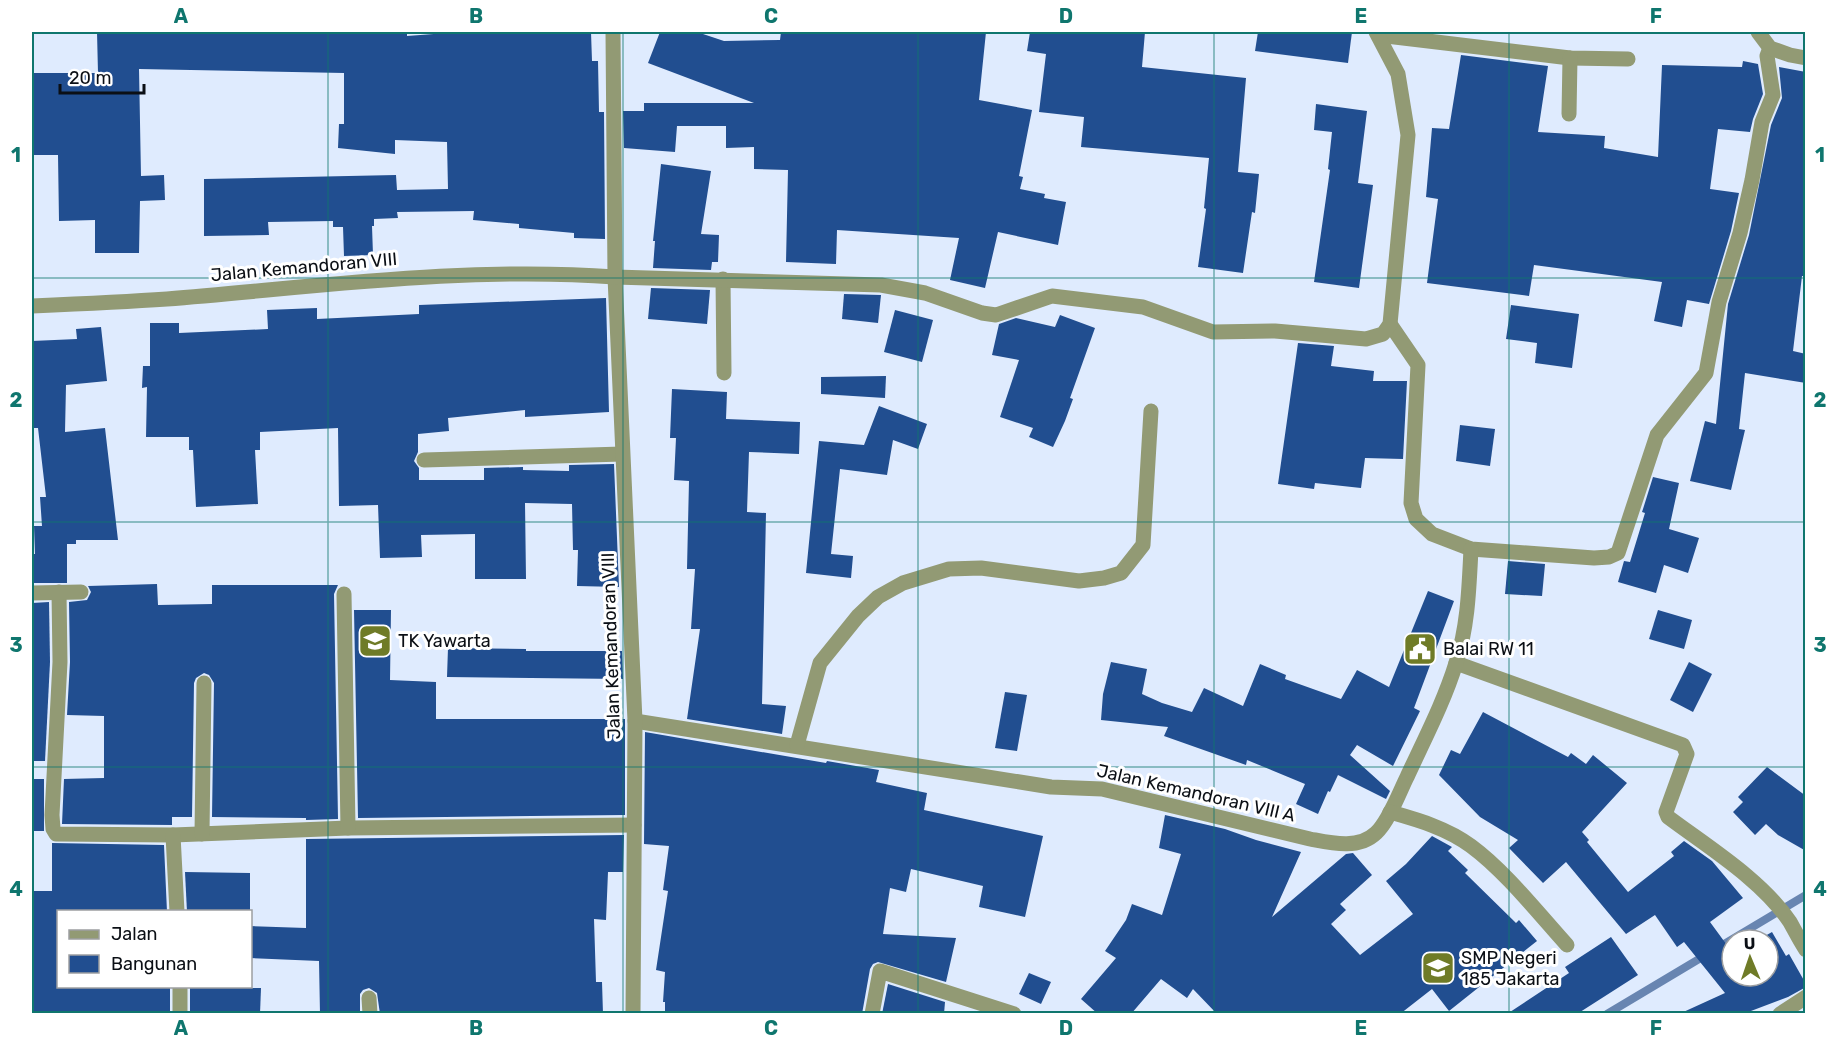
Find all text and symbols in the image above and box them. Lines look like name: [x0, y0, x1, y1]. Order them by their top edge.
text: A: [174, 4, 189, 28]
text: B: [469, 4, 483, 28]
text: C: [764, 4, 778, 28]
text: D: [1059, 4, 1073, 28]
text: E: [1355, 4, 1367, 28]
text: F: [1650, 4, 1662, 28]
scale bar: [60, 57, 144, 95]
text: 20 m: [69, 67, 111, 89]
text: 1: [11, 143, 21, 167]
text: 1: [1815, 143, 1825, 167]
street label: Jalan Kemandoran VIII: [210, 248, 398, 286]
text: 2: [10, 388, 23, 412]
text: 2: [1814, 388, 1827, 412]
street label: Jalan Kemandoran VIII: [597, 552, 625, 740]
school or university icon: TK Yawarta: [357, 623, 393, 659]
place label: TK Yawarta: [398, 630, 491, 652]
public building icon: Balai RW 11: [1402, 631, 1438, 667]
text: 3: [9, 633, 23, 657]
text: 3: [1813, 633, 1827, 657]
place label: Balai RW 11: [1443, 638, 1534, 660]
street label: Jalan Kemandoran VIII A: [1095, 759, 1297, 827]
text: 4: [9, 877, 23, 901]
text: 4: [1813, 877, 1827, 901]
legend: [57, 910, 252, 988]
text: Jalan: [111, 923, 158, 945]
north arrow: [1720, 928, 1780, 988]
text: U: [1743, 934, 1756, 953]
place label: SMP Negeri 185 Jakarta: [1461, 947, 1559, 990]
school or university icon: SMP Negeri 185 Jakarta: [1420, 950, 1456, 986]
text: Bangunan: [111, 953, 197, 975]
text: A: [174, 1016, 189, 1040]
text: B: [469, 1016, 483, 1040]
text: C: [764, 1016, 778, 1040]
text: D: [1059, 1016, 1073, 1040]
text: E: [1355, 1016, 1367, 1040]
text: F: [1650, 1016, 1662, 1040]

